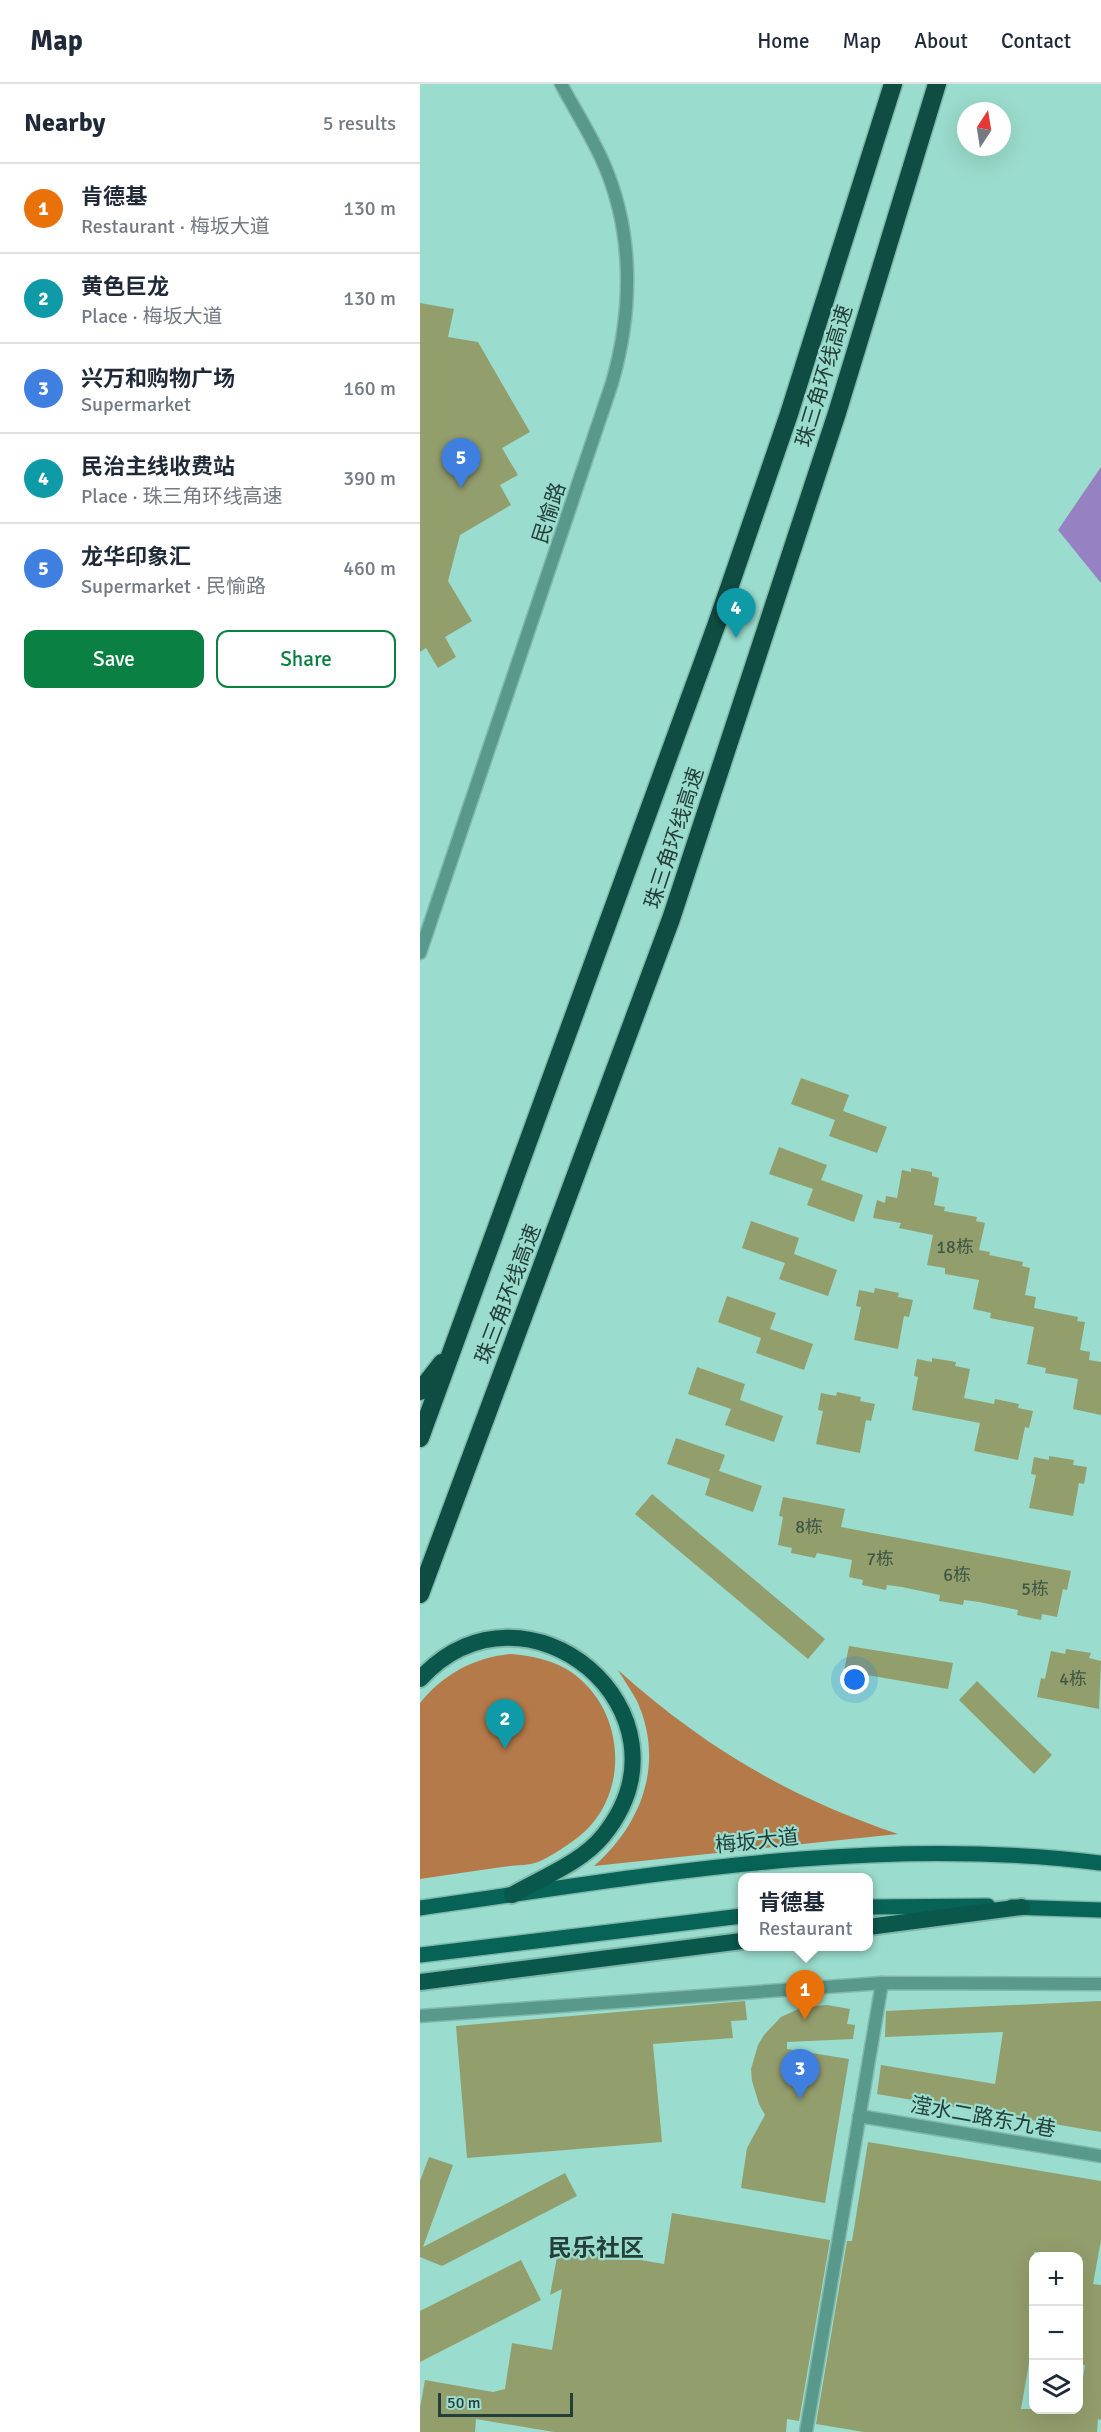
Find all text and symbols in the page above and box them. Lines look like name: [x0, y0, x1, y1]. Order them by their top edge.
text: Map: [30, 24, 83, 58]
text: Home: [757, 28, 810, 54]
text: Map: [843, 28, 881, 54]
text: About: [914, 28, 968, 54]
text: Contact: [1001, 28, 1071, 54]
north arrow: [957, 102, 1011, 156]
text: Nearby: [24, 107, 105, 139]
text: 5 results: [323, 111, 396, 136]
text: 肯德基: [81, 183, 147, 210]
text: 1: [38, 196, 49, 221]
text: 130 m: [343, 196, 396, 221]
text: Restaurant · 梅坂大道: [81, 214, 270, 239]
text: 黄色巨龙: [81, 273, 169, 300]
text: 2: [38, 286, 49, 311]
text: 130 m: [343, 286, 396, 311]
street label: 珠三角环线高速: [790, 302, 858, 450]
text: Place · 梅坂大道: [81, 304, 223, 329]
text: 兴万和购物广场: [81, 365, 235, 392]
text: 3: [38, 376, 49, 401]
text: 160 m: [343, 376, 396, 401]
text: Supermarket: [81, 392, 191, 417]
pin: 5: [442, 438, 480, 488]
text: 民治主线收费站: [81, 453, 235, 480]
text: 4: [38, 466, 49, 491]
text: 390 m: [343, 466, 396, 491]
street label: 民愉路: [527, 479, 571, 547]
text: Place · 珠三角环线高速: [81, 484, 283, 509]
text: 龙华印象汇: [81, 543, 191, 570]
text: 5: [38, 556, 49, 581]
text: 460 m: [343, 556, 396, 581]
text: Supermarket · 民愉路: [81, 574, 266, 599]
pin: 4: [716, 588, 756, 638]
button: Save: [24, 630, 204, 688]
button: Share: [216, 630, 396, 688]
street label: 珠三角环线高速: [639, 764, 709, 912]
street label: 珠三角环线高速: [470, 1221, 546, 1367]
house number: 18栋: [936, 1236, 974, 1258]
house number: 8栋: [795, 1516, 823, 1538]
house number: 7栋: [866, 1548, 894, 1570]
house number: 6栋: [943, 1564, 971, 1586]
house number: 5栋: [1021, 1578, 1049, 1600]
your location: [840, 1665, 869, 1694]
house number: 4栋: [1059, 1668, 1087, 1690]
pin: 2: [486, 1700, 524, 1749]
street label: 梅坂大道: [714, 1824, 800, 1858]
popup: [738, 1873, 873, 1951]
text: 肯德基: [759, 1889, 825, 1916]
text: Restaurant: [759, 1916, 852, 1941]
pin: 1: [786, 1970, 824, 2020]
pin: 3: [780, 2050, 820, 2099]
street label: 滢水二路东九巷: [908, 2091, 1058, 2143]
district label: 民乐社区: [548, 2233, 644, 2263]
map controls: [1029, 2252, 1083, 2414]
button: +: [1029, 2252, 1083, 2306]
button: −: [1029, 2306, 1083, 2360]
button: layers: [1029, 2360, 1083, 2414]
scale bar: [438, 2390, 573, 2418]
text: 50 m: [447, 2393, 481, 2413]

